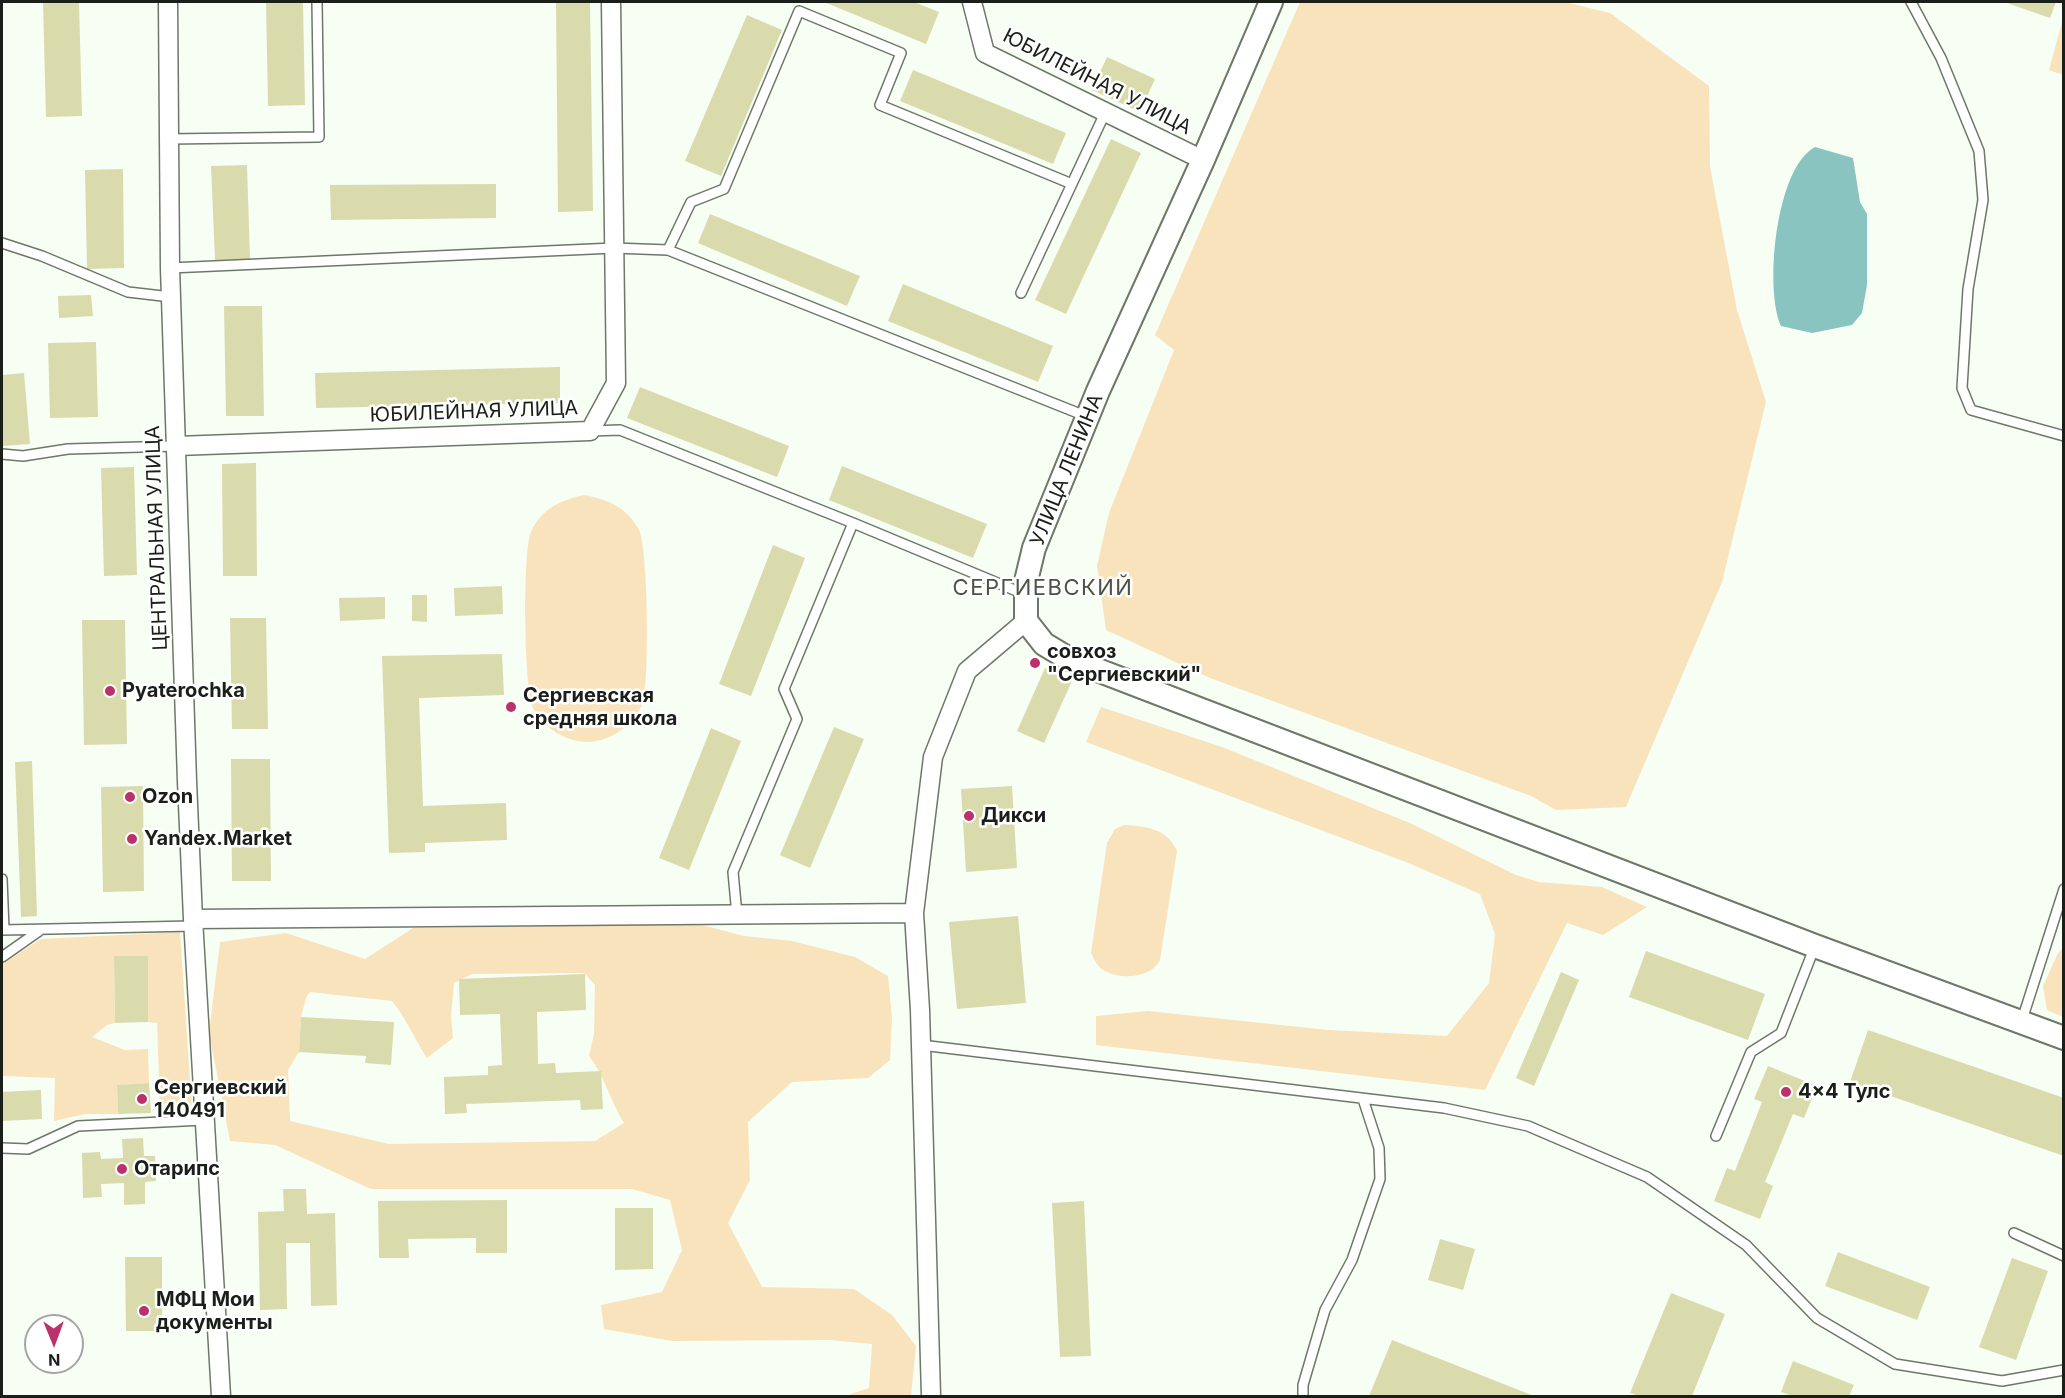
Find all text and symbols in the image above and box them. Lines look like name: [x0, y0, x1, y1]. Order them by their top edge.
street label: ЮБИЛЕЙНАЯ УЛИЦА: [999, 24, 1195, 140]
street label: УЛИЦА ЛЕНИНА: [1026, 390, 1108, 550]
street label: ЮБИЛЕЙНАЯ УЛИЦА: [369, 396, 579, 428]
street label: ЦЕНТРАЛЬНАЯ УЛИЦА: [141, 425, 173, 651]
district label: СЕРГИЕВСКИЙ: [953, 575, 1133, 601]
place label: совхоз "Сергиевский": [1047, 640, 1201, 687]
marker: совхоз "Сергиевский": [1028, 656, 1042, 670]
place label: Pyaterochka: [122, 679, 245, 703]
marker: Pyaterochka: [103, 684, 117, 698]
place label: Сергиевская средняя школа: [523, 684, 677, 731]
marker: Сергиевская средняя школа: [504, 700, 518, 714]
place label: Ozon: [142, 785, 193, 809]
marker: Ozon: [123, 790, 137, 804]
place label: Дикси: [981, 804, 1046, 828]
marker: Дикси: [962, 809, 976, 823]
place label: Yandex.Market: [144, 827, 292, 851]
marker: Yandex.Market: [125, 832, 139, 846]
place label: Сергиевский 140491: [154, 1076, 287, 1123]
place label: 4x4 Тулс: [1798, 1080, 1890, 1104]
marker: 4x4 Тулс: [1779, 1085, 1793, 1099]
marker: Сергиевский 140491: [135, 1092, 149, 1106]
place label: Отарипс: [134, 1157, 220, 1181]
marker: Отарипс: [115, 1162, 129, 1176]
place label: МФЦ Мои документы: [156, 1288, 273, 1335]
marker: МФЦ Мои документы: [137, 1304, 151, 1318]
north arrow: [24, 1314, 84, 1374]
text: N: [48, 1350, 61, 1370]

